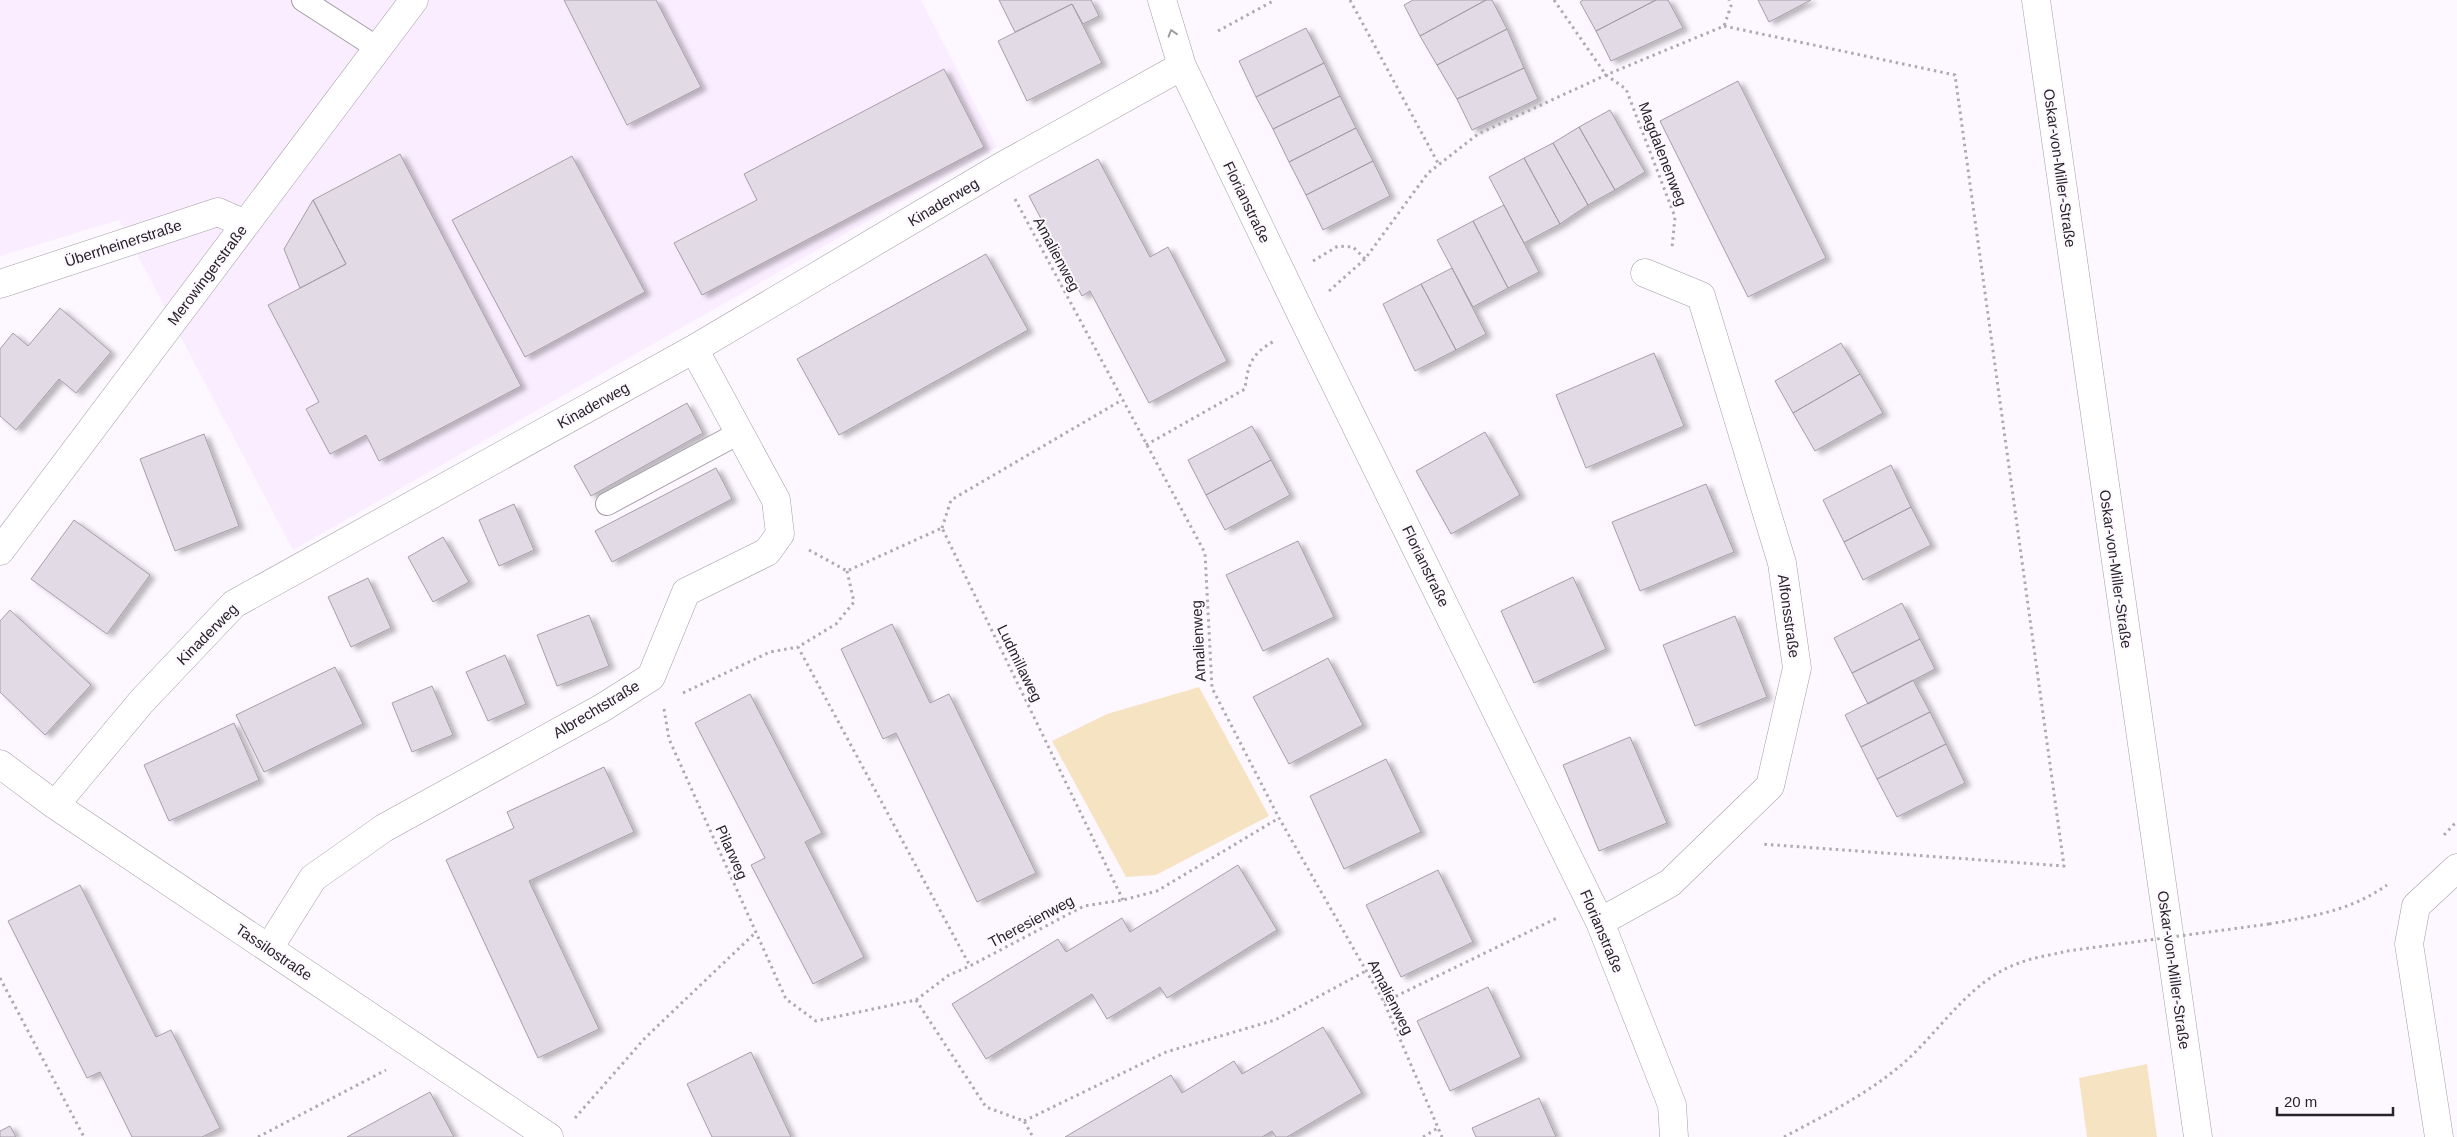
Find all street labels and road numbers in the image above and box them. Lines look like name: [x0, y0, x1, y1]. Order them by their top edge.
street label: Oskar-von-Miller-Straße: [2040, 88, 2080, 248]
street label: Magdalenenweg: [1635, 100, 1691, 208]
street label: Florianstraße: [1220, 159, 1274, 245]
street label: Kinaderweg: [905, 174, 981, 230]
street label: Amalienweg: [1030, 214, 1084, 294]
street label: Überrheinerstraße: [62, 216, 184, 270]
street label: Merowingerstraße: [164, 222, 250, 328]
street label: Kinaderweg: [554, 378, 632, 432]
street label: Oskar-von-Miller-Straße: [2096, 489, 2136, 649]
street label: Florianstraße: [1399, 523, 1453, 609]
street label: Alfonsstraße: [1775, 573, 1803, 659]
street label: Kinaderweg: [173, 600, 241, 668]
street label: Amalienweg: [1187, 600, 1209, 682]
street label: Ludmillaweg: [994, 622, 1046, 704]
street label: Albrechtstraße: [550, 677, 642, 741]
street label: Pilarweg: [713, 822, 751, 882]
street label: Florianstraße: [1577, 887, 1627, 975]
street label: Oskar-von-Miller-Straße: [2154, 890, 2194, 1050]
street label: Theresienweg: [985, 891, 1077, 951]
street label: Tassilostraße: [233, 920, 315, 984]
street label: Amalienweg: [1365, 957, 1417, 1037]

